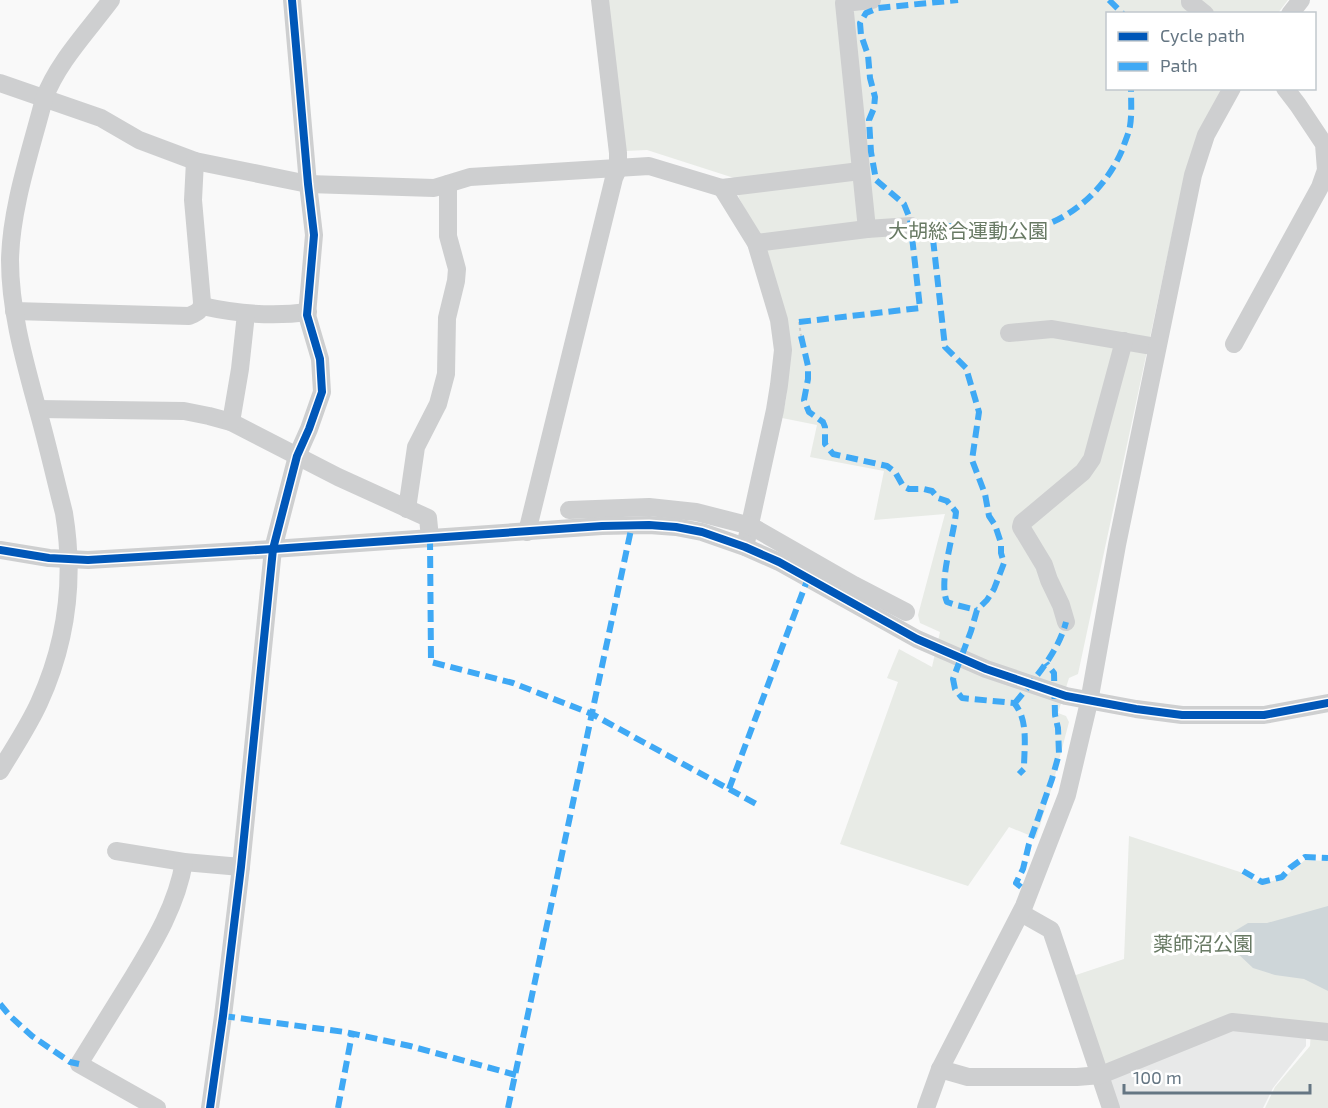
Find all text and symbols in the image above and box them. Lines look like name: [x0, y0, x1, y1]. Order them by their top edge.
legend: [1106, 12, 1316, 90]
text: Cycle path: [1160, 24, 1245, 46]
text: Path: [1160, 54, 1198, 76]
park label: 大胡総合運動公園: [888, 218, 1048, 242]
park label: 薬師沼公園: [1153, 931, 1253, 955]
scale bar: [1124, 1057, 1310, 1095]
text: 100 m: [1133, 1066, 1182, 1088]

